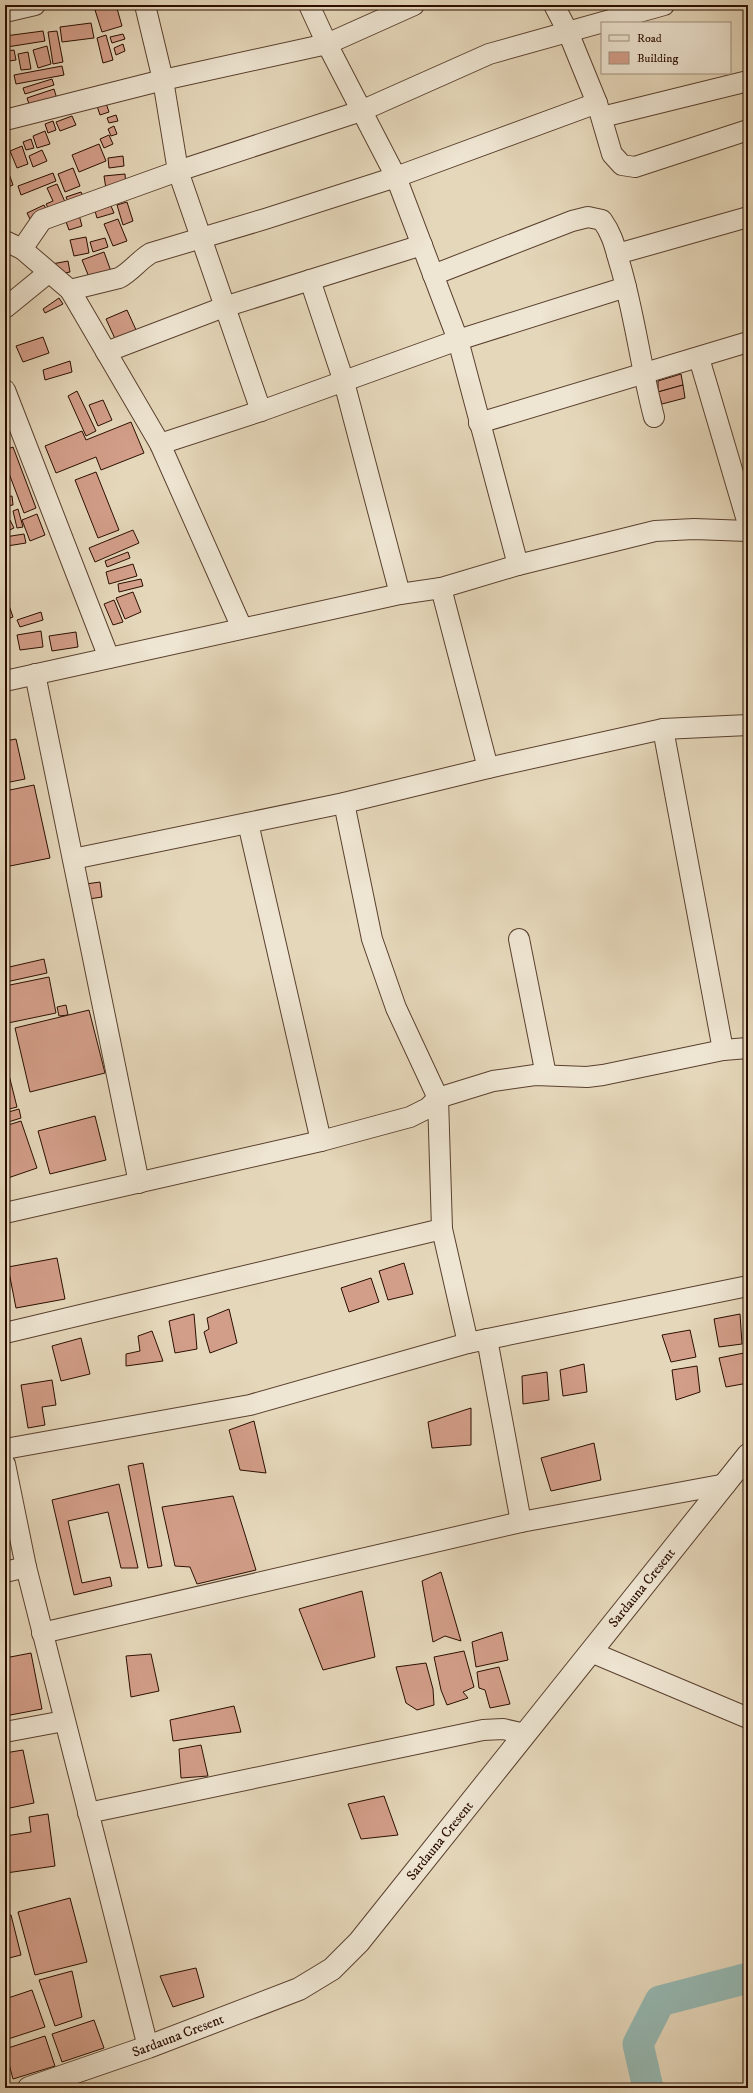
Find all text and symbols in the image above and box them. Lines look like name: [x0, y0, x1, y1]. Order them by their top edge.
legend: [601, 22, 731, 74]
text: Road: [637, 31, 662, 46]
text: Building: [637, 51, 678, 66]
street label: Sardauna Cresent: [605, 1544, 680, 1631]
street label: Sardauna Cresent: [403, 1797, 478, 1884]
street label: Sardauna Cresent: [130, 2010, 227, 2062]

